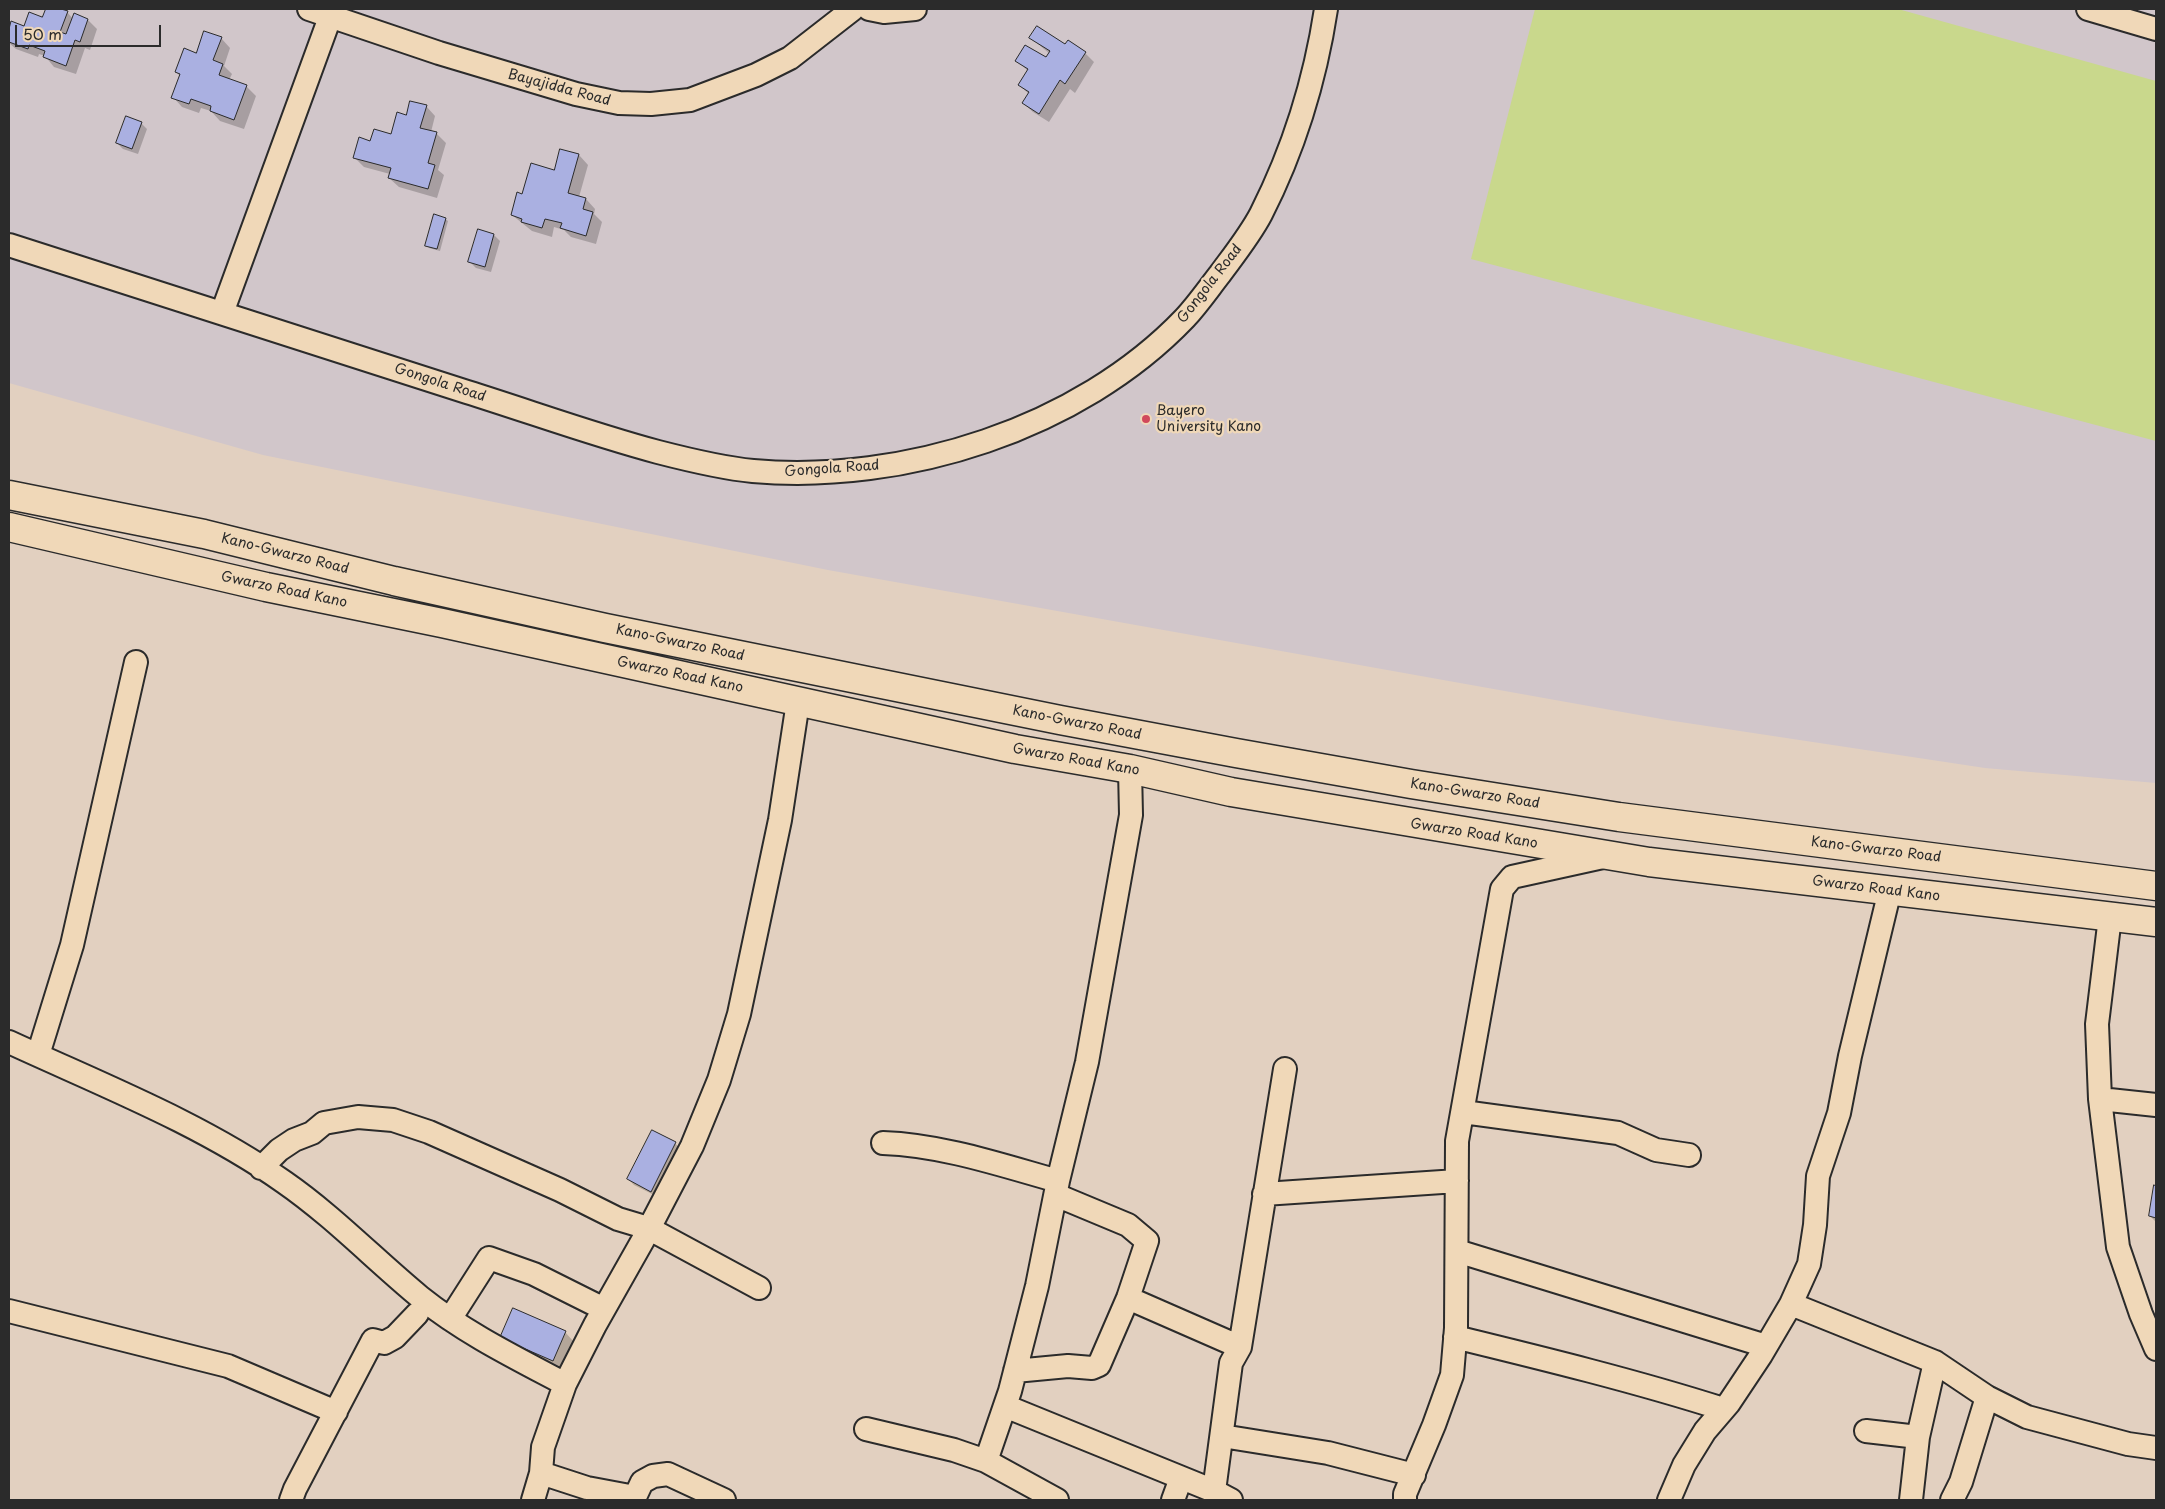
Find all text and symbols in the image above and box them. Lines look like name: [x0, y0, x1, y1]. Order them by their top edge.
scale bar: [18, 15, 164, 47]
text: 50 m: [23, 22, 62, 45]
street label: Bayajidda Road: [506, 66, 612, 110]
street label: Gongola Road: [1174, 241, 1246, 327]
street label: Gongola Road: [392, 360, 488, 406]
place label: Bayero University Kano: [1156, 403, 1261, 436]
marker: Bayero University Kano: [1140, 413, 1152, 425]
street label: Gongola Road: [784, 457, 880, 481]
street label: Kano-Gwarzo Road: [219, 530, 351, 578]
street label: Gwarzo Road Kano: [219, 568, 349, 612]
street label: Kano-Gwarzo Road: [614, 621, 746, 665]
street label: Gwarzo Road Kano: [615, 653, 745, 697]
street label: Kano-Gwarzo Road: [1011, 702, 1143, 744]
street label: Gwarzo Road Kano: [1011, 741, 1141, 779]
street label: Kano-Gwarzo Road: [1409, 775, 1541, 813]
street label: Gwarzo Road Kano: [1409, 816, 1539, 852]
street label: Kano-Gwarzo Road: [1810, 834, 1942, 866]
street label: Gwarzo Road Kano: [1811, 873, 1941, 905]

